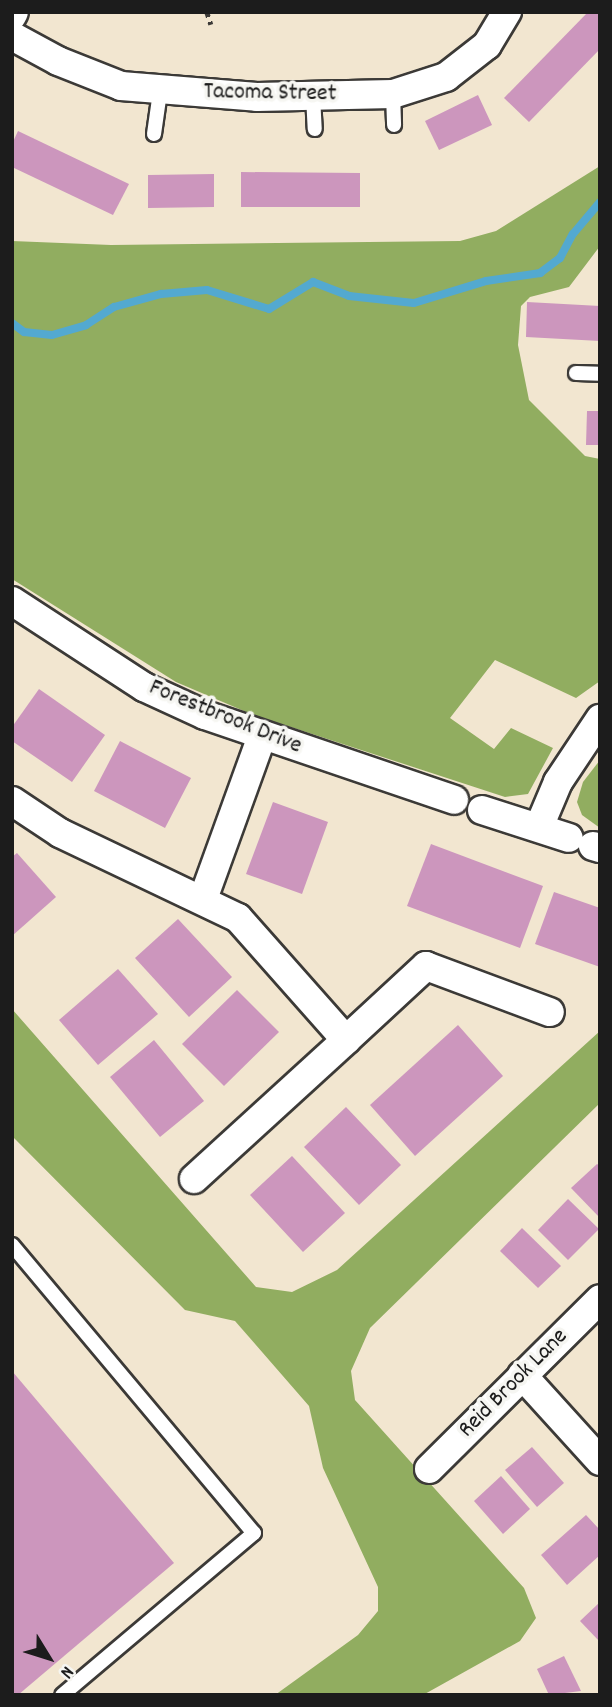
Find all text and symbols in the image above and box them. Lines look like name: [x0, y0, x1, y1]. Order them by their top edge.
street label: Tacoma Street: [203, 78, 337, 110]
street label: Forestbrook Drive: [144, 674, 306, 762]
street label: Reid Brook Lane: [453, 1323, 575, 1445]
north arrow: [14, 1623, 84, 1693]
text: N: [52, 1659, 79, 1683]

